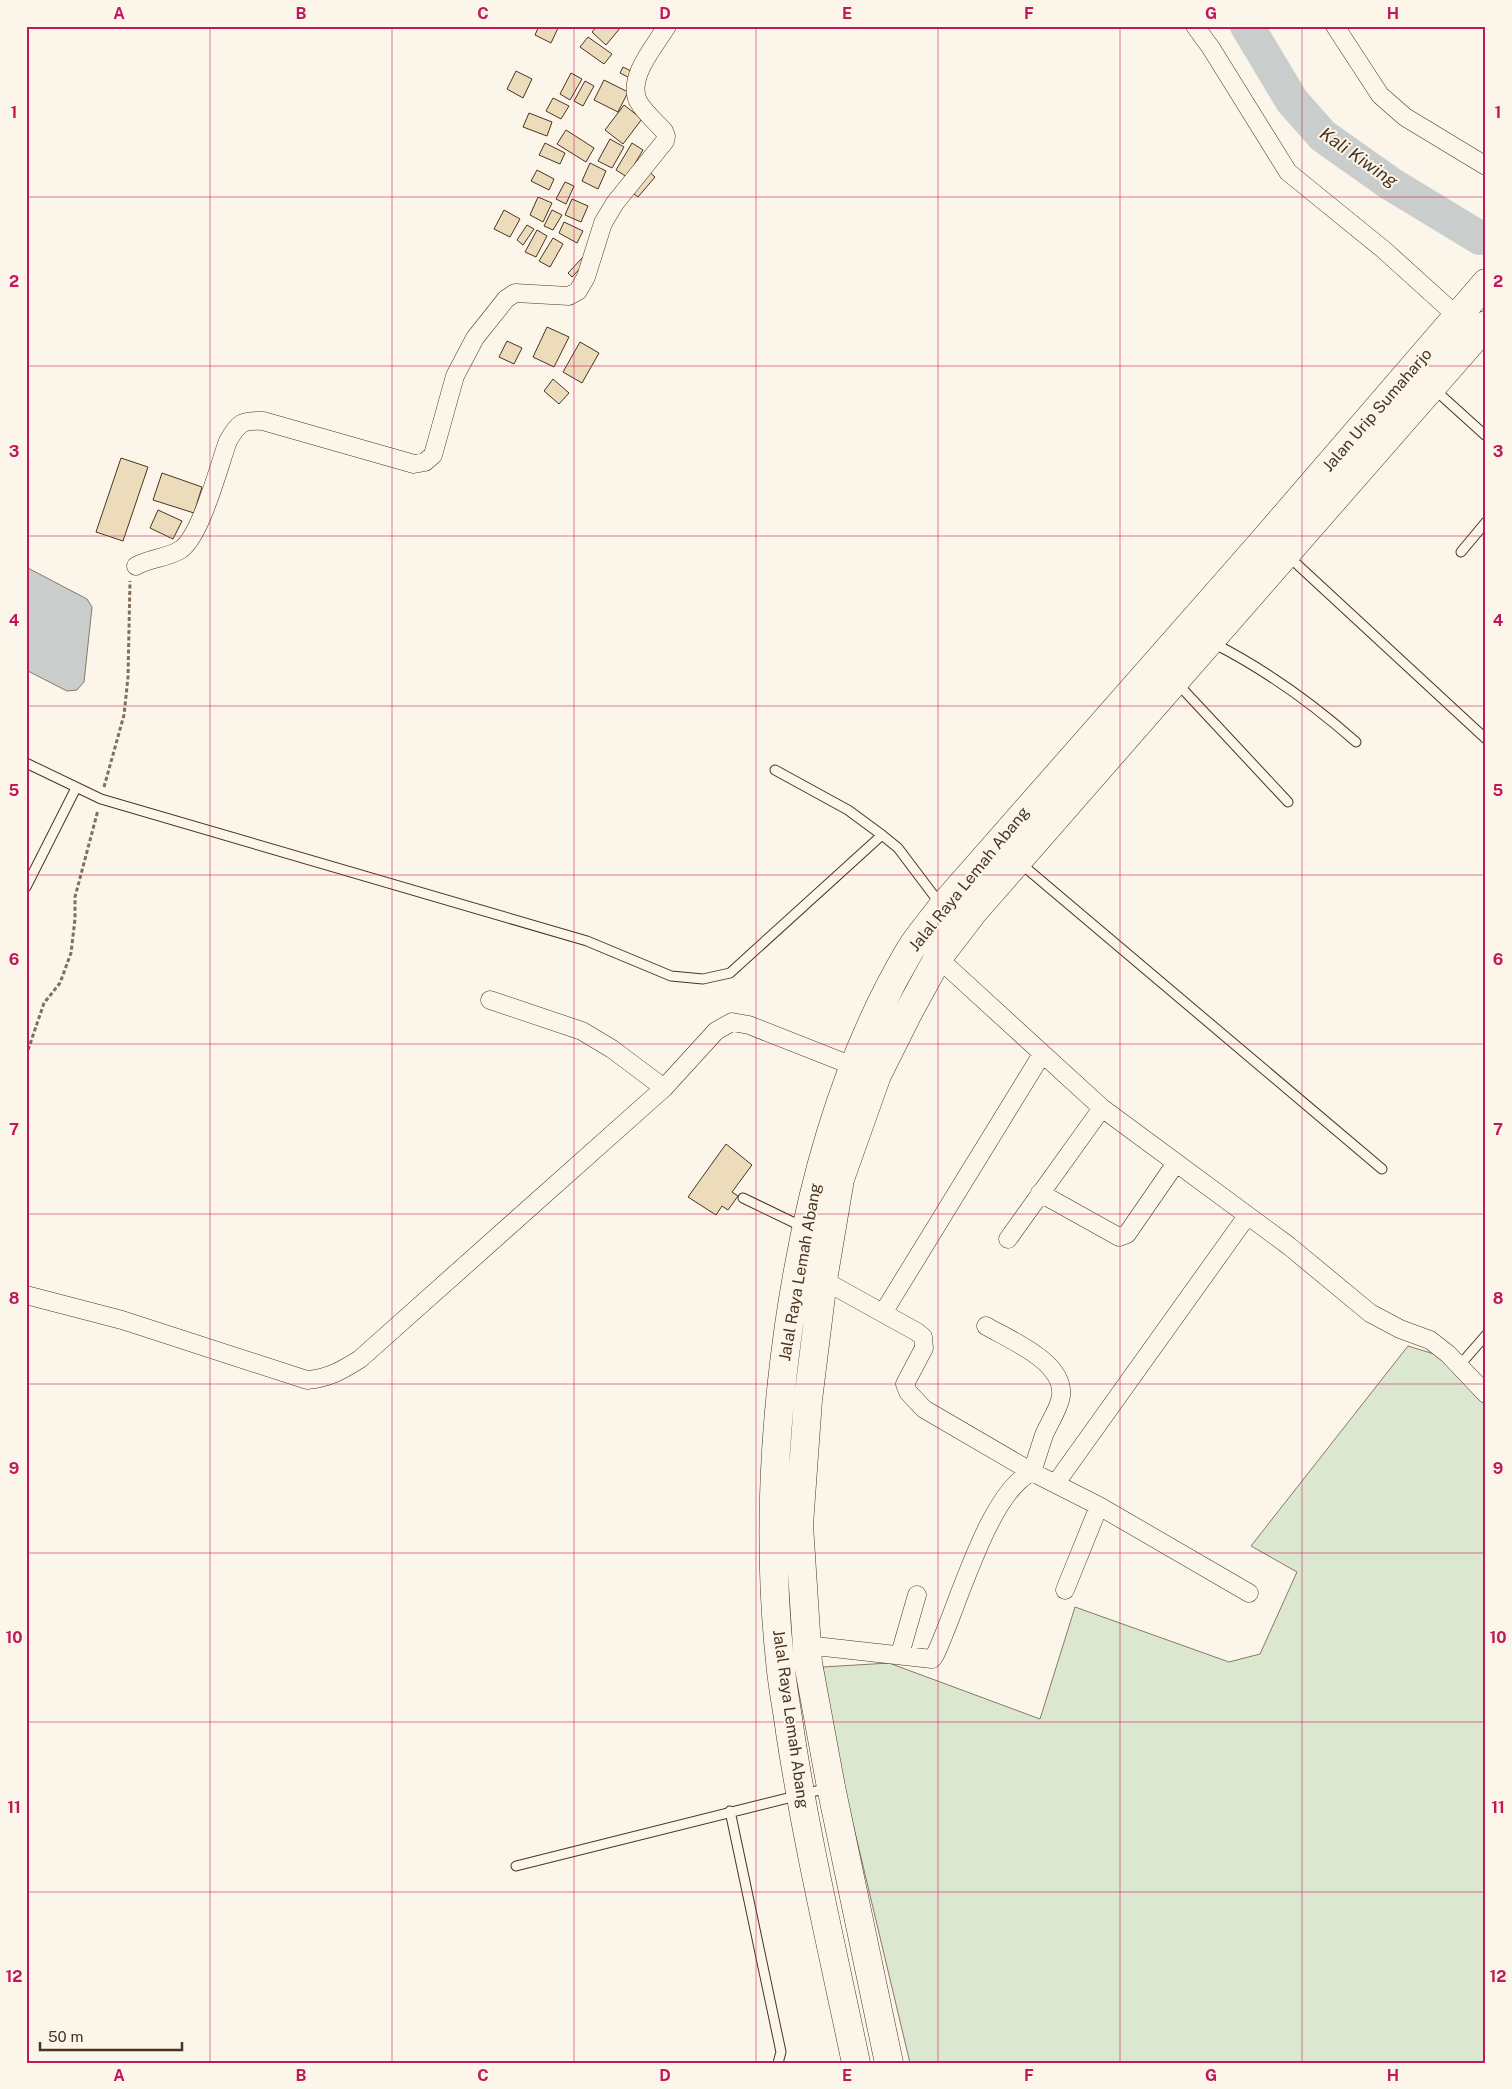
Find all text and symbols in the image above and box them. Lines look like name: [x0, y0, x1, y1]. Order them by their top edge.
text: A: [113, 4, 125, 23]
text: B: [296, 4, 307, 23]
text: C: [477, 4, 489, 23]
text: D: [659, 4, 671, 23]
text: E: [842, 4, 852, 23]
text: F: [1024, 4, 1034, 23]
text: G: [1205, 4, 1217, 23]
text: H: [1387, 4, 1399, 23]
text: 1: [11, 103, 17, 122]
text: 1: [1495, 103, 1501, 122]
water label: Kali Kiwing: [1316, 123, 1402, 192]
text: 2: [9, 272, 19, 291]
text: 2: [1493, 272, 1503, 291]
street label: Jalan Urip Sumaharjo: [1318, 345, 1436, 475]
text: 3: [9, 442, 19, 461]
text: 3: [1493, 442, 1503, 461]
text: 4: [9, 611, 20, 630]
text: 4: [1493, 611, 1504, 630]
text: 5: [9, 781, 20, 800]
text: 5: [1493, 781, 1504, 800]
street label: Jalal Raya Lemah Abang: [905, 803, 1033, 955]
text: 6: [9, 950, 19, 969]
text: 6: [1493, 950, 1503, 969]
text: 7: [9, 1120, 19, 1139]
text: 7: [1493, 1120, 1503, 1139]
street label: Jalal Raya Lemah Abang: [775, 1182, 825, 1362]
text: 8: [9, 1289, 20, 1308]
text: 8: [1493, 1289, 1504, 1308]
text: 9: [9, 1459, 19, 1478]
text: 9: [1493, 1459, 1503, 1478]
text: 10: [5, 1628, 23, 1647]
street label: Jalal Raya Lemah Abang: [769, 1628, 813, 1810]
text: 10: [1489, 1628, 1507, 1647]
text: 11: [7, 1798, 21, 1817]
text: 11: [1491, 1798, 1505, 1817]
text: 12: [5, 1967, 23, 1986]
text: 12: [1489, 1967, 1507, 1986]
scale bar: [40, 2019, 182, 2051]
text: 50 m: [48, 2028, 83, 2045]
text: A: [113, 2066, 125, 2085]
text: B: [296, 2066, 307, 2085]
text: C: [477, 2066, 489, 2085]
text: D: [659, 2066, 671, 2085]
text: E: [842, 2066, 852, 2085]
text: F: [1024, 2066, 1034, 2085]
text: G: [1205, 2066, 1217, 2085]
text: H: [1387, 2066, 1399, 2085]

